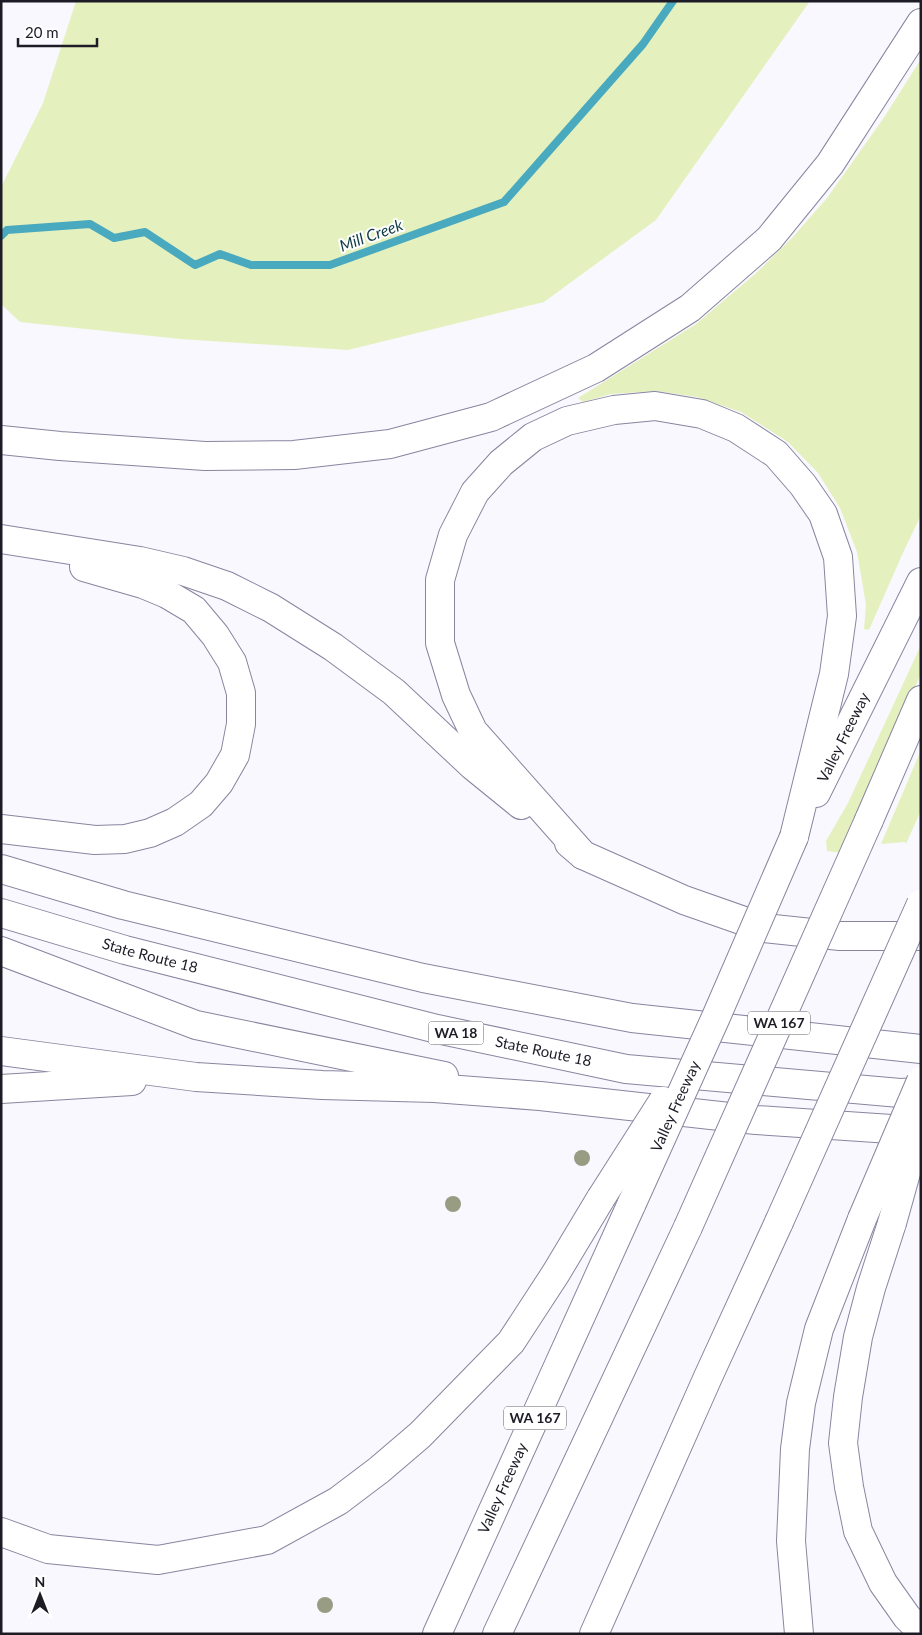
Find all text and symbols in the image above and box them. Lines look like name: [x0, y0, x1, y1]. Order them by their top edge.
scale bar: [18, 15, 96, 47]
text: 20 m: [25, 23, 59, 41]
water label: Mill Creek: [336, 214, 406, 255]
street label: Valley Freeway: [813, 689, 873, 785]
street label: State Route 18: [100, 934, 200, 976]
road number: WA 167: [748, 1011, 810, 1034]
road number: WA 18: [428, 1021, 484, 1044]
street label: State Route 18: [494, 1032, 593, 1069]
street label: Valley Freeway: [646, 1057, 703, 1154]
road number: WA 167: [504, 1406, 566, 1430]
street label: Valley Freeway: [474, 1439, 531, 1536]
north arrow: [15, 1570, 65, 1620]
text: N: [35, 1573, 45, 1590]

